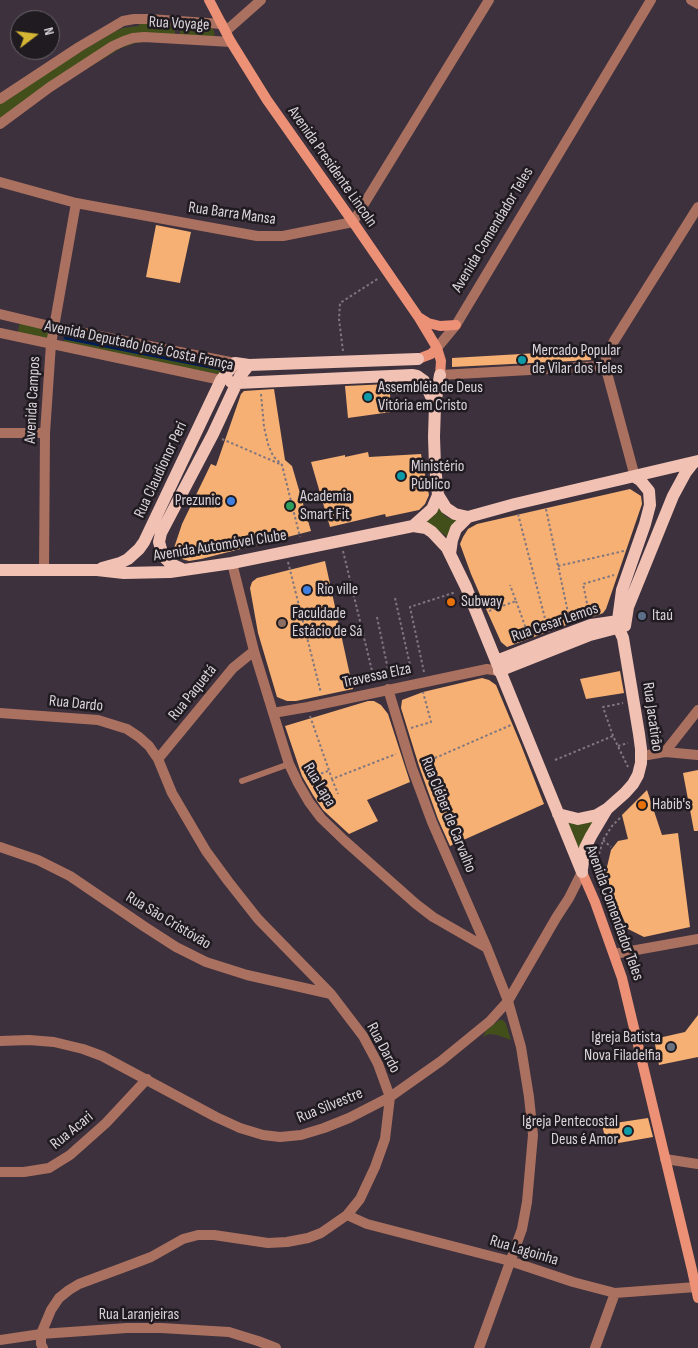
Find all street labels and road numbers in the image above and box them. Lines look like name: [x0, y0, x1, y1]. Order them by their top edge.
street label: Rua Voyage: [148, 13, 210, 35]
street label: Avenida Presidente Lincoln: [283, 103, 381, 231]
street label: Avenida Comendador Teles: [448, 164, 538, 296]
street label: Rua Barra Mansa: [187, 198, 277, 230]
street label: Avenida Deputado José Costa França: [43, 317, 235, 375]
street label: Avenida Campos: [21, 356, 45, 444]
street label: Rua Claudionor Peri: [130, 419, 192, 521]
street label: Avenida Automóvel Clube: [152, 526, 288, 566]
street label: Rua Cesar Lemos: [509, 599, 601, 647]
street label: Travessa Elza: [341, 659, 413, 693]
street label: Rua Paquetá: [165, 661, 221, 725]
street label: Rua Jacatirão: [638, 681, 666, 753]
street label: Rua Dardo: [48, 692, 104, 716]
street label: Rua Cléber de Carvalho: [416, 754, 480, 876]
street label: Rua Lapa: [299, 760, 339, 810]
street label: Avenida Comendador Teles: [581, 843, 647, 983]
street label: Rua São Cristóvão: [122, 888, 214, 954]
street label: Rua Dardo: [362, 1019, 404, 1077]
street label: Rua Silvestre: [294, 1084, 366, 1128]
street label: Rua Acari: [47, 1108, 97, 1154]
street label: Rua Lagoinha: [487, 1231, 561, 1271]
street label: Rua Laranjeiras: [99, 1305, 179, 1325]

